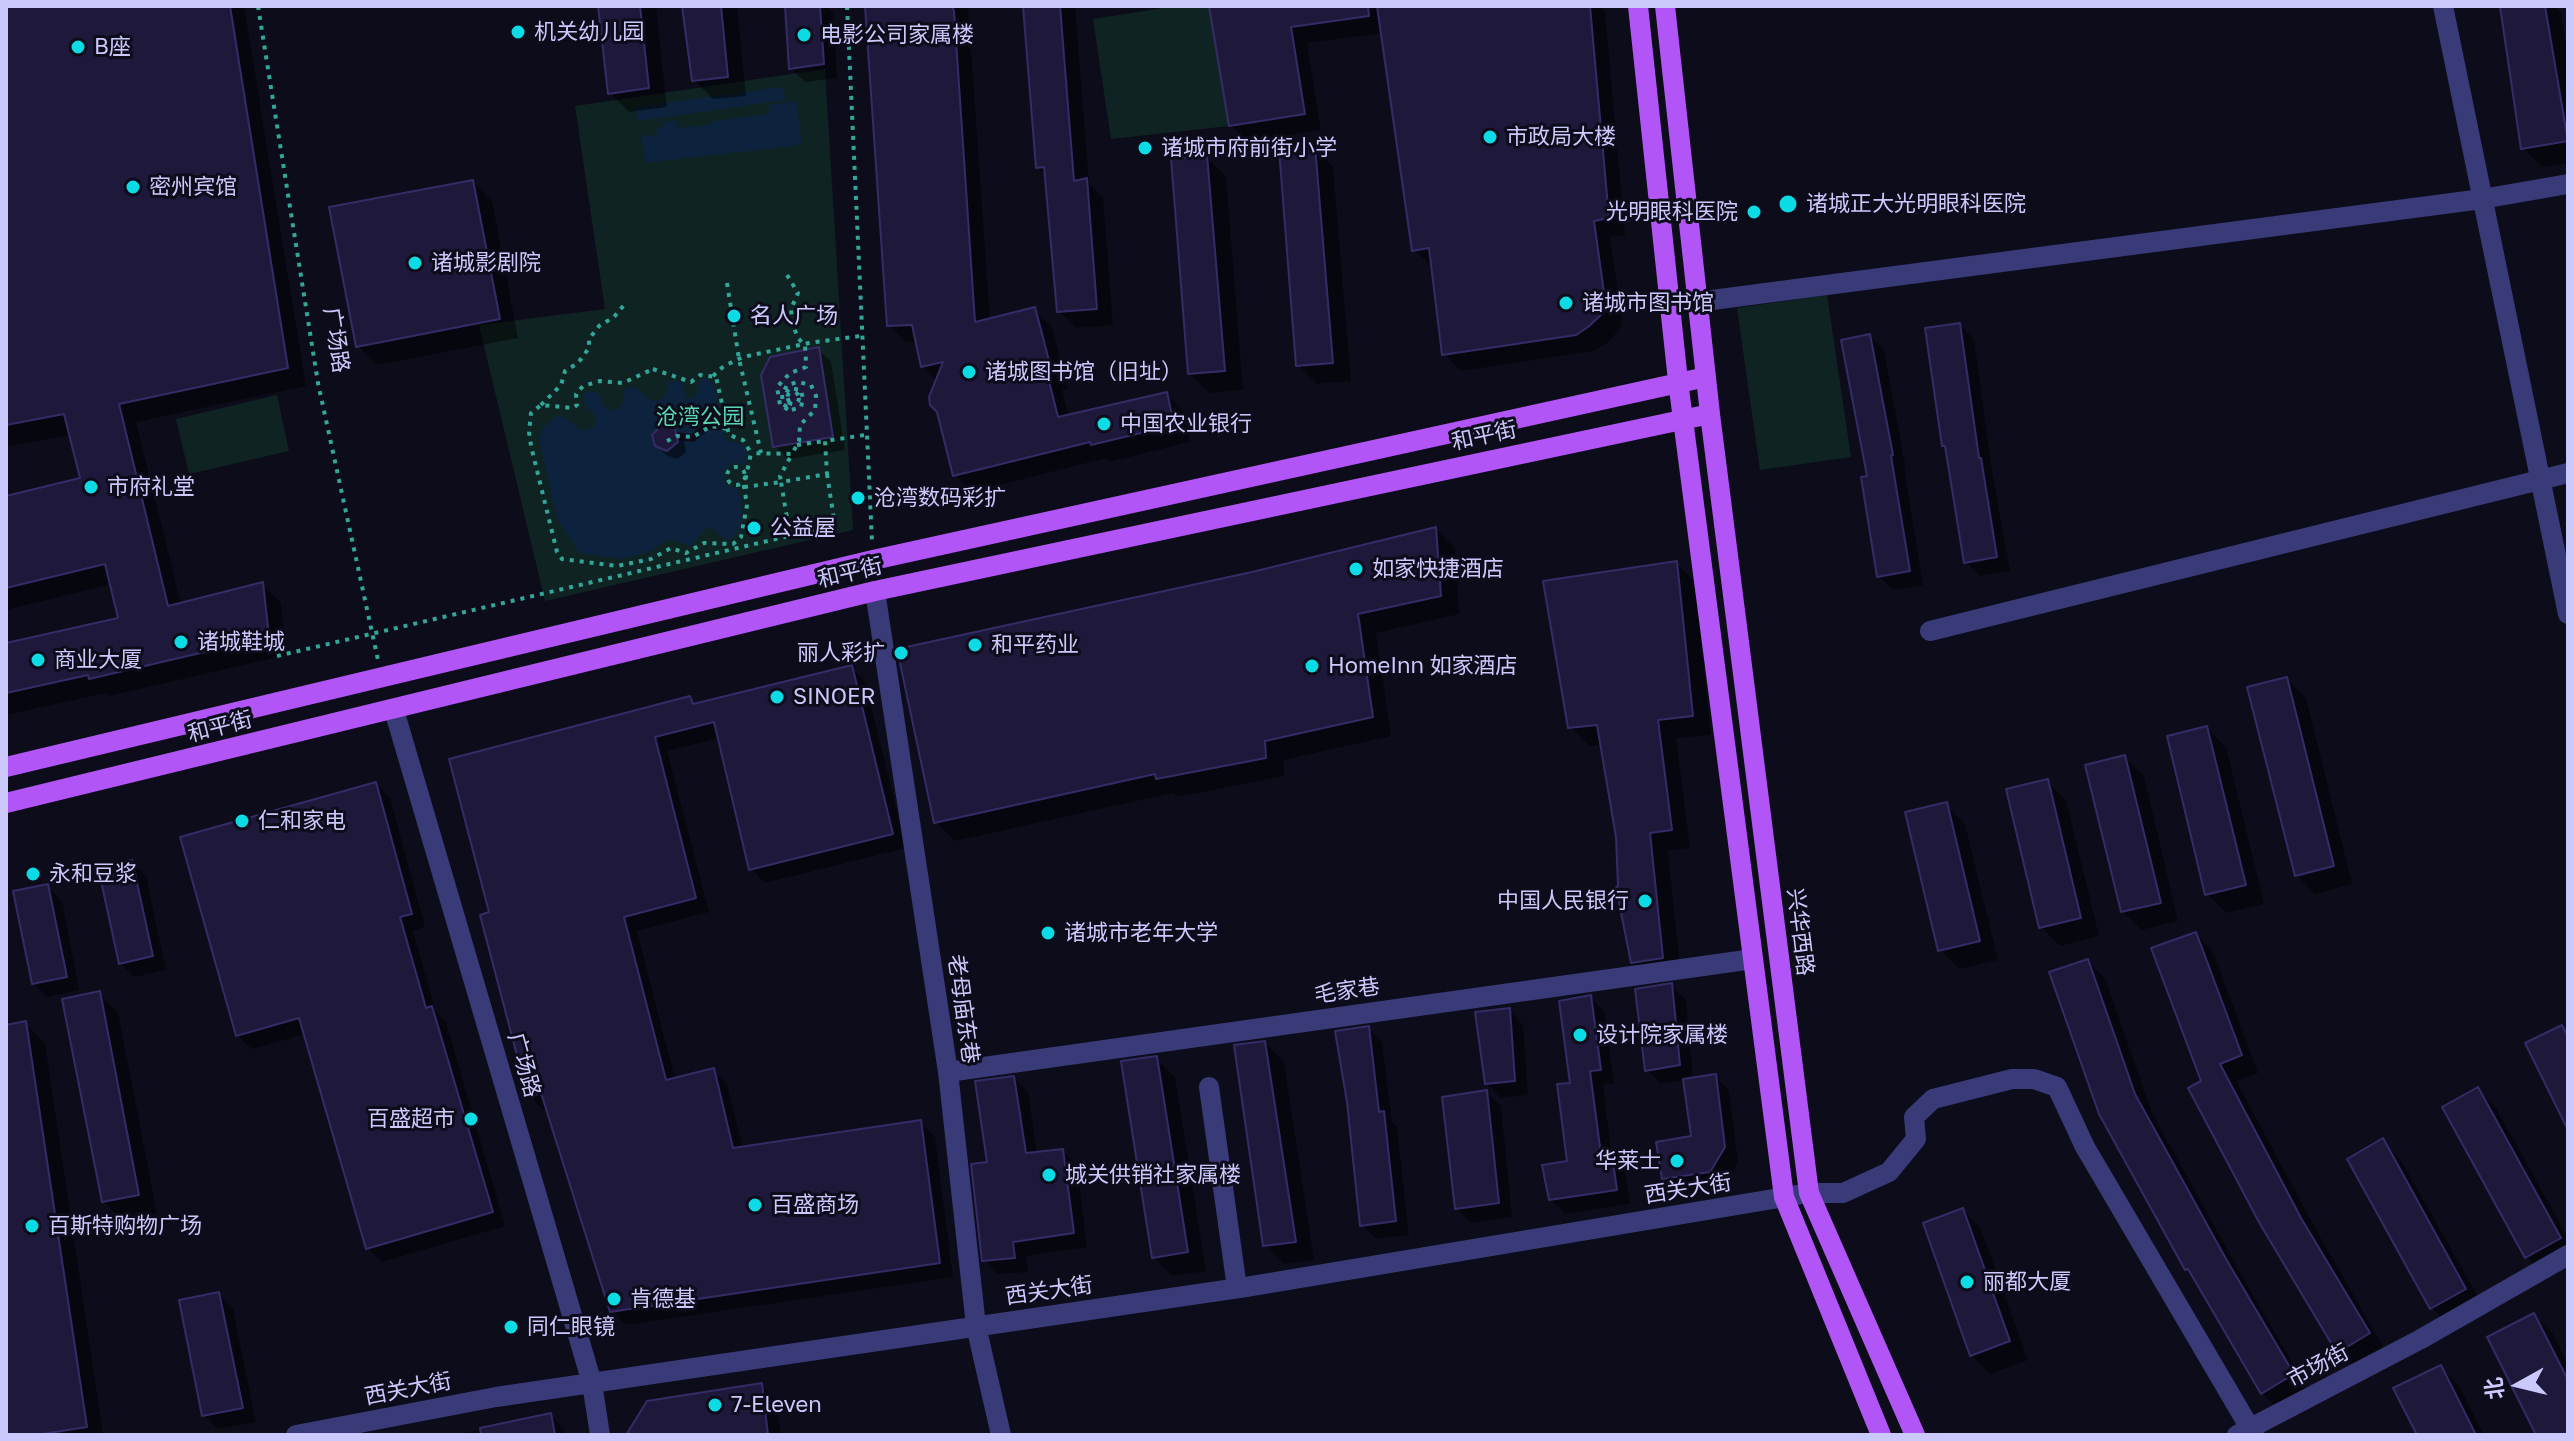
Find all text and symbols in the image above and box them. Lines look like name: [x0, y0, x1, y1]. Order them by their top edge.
place label: 机关幼儿园: [534, 19, 644, 45]
place label: 电影公司家属楼: [820, 22, 974, 48]
marker: 机关幼儿园: [509, 23, 527, 41]
marker: 电影公司家属楼: [795, 26, 813, 44]
place label: B座: [94, 34, 131, 60]
marker: B座: [69, 38, 87, 56]
place label: 市政局大楼: [1506, 124, 1616, 150]
marker: 市政局大楼: [1481, 128, 1499, 146]
place label: 诸城市府前街小学: [1161, 135, 1337, 161]
marker: 诸城市府前街小学: [1136, 139, 1154, 157]
place label: 密州宾馆: [149, 174, 237, 200]
marker: 密州宾馆: [124, 178, 142, 196]
place label: 诸城正大光明眼科医院: [1806, 191, 2026, 217]
marker: 诸城正大光明眼科医院: [1777, 193, 1799, 215]
place label: 光明眼科医院: [1606, 199, 1738, 225]
marker: 光明眼科医院: [1745, 203, 1763, 221]
place label: 诸城影剧院: [431, 250, 541, 276]
marker: 诸城影剧院: [406, 254, 424, 272]
place label: 诸城市图书馆: [1582, 290, 1714, 316]
marker: 诸城市图书馆: [1557, 294, 1575, 312]
place label: 名人广场: [750, 303, 838, 329]
street label: 广场路: [318, 305, 354, 375]
marker: 名人广场: [725, 307, 743, 325]
place label: 诸城图书馆（旧址）: [985, 359, 1183, 385]
marker: 诸城图书馆（旧址）: [960, 363, 978, 381]
park label: 沧湾公园: [656, 404, 744, 430]
place label: 中国农业银行: [1120, 411, 1252, 437]
marker: 中国农业银行: [1095, 415, 1113, 433]
street label: 和平街: [1449, 416, 1519, 456]
place label: 市府礼堂: [107, 474, 195, 500]
marker: 市府礼堂: [82, 478, 100, 496]
place label: 沧湾数码彩扩: [874, 485, 1006, 511]
marker: 沧湾数码彩扩: [849, 489, 867, 507]
place label: 公益屋: [770, 515, 836, 541]
marker: 公益屋: [745, 519, 763, 537]
street label: 和平街: [815, 553, 885, 593]
place label: 如家快捷酒店: [1372, 556, 1504, 582]
marker: 如家快捷酒店: [1347, 560, 1365, 578]
place label: 诸城鞋城: [197, 629, 285, 655]
place label: 和平药业: [991, 632, 1079, 658]
marker: 诸城鞋城: [172, 633, 190, 651]
marker: 和平药业: [966, 636, 984, 654]
place label: 丽人彩扩: [797, 640, 885, 666]
marker: 丽人彩扩: [892, 644, 910, 662]
place label: 商业大厦: [54, 647, 142, 673]
marker: 商业大厦: [29, 651, 47, 669]
place label: HomeInn 如家酒店: [1328, 653, 1518, 679]
marker: HomeInn 如家酒店: [1303, 657, 1321, 675]
place label: SINOER: [793, 684, 875, 710]
marker: SINOER: [768, 688, 786, 706]
street label: 和平街: [185, 706, 255, 748]
place label: 仁和家电: [258, 808, 346, 834]
marker: 仁和家电: [233, 812, 251, 830]
place label: 永和豆浆: [49, 861, 137, 887]
marker: 永和豆浆: [24, 865, 42, 883]
street label: 兴华西路: [1782, 887, 1818, 977]
place label: 中国人民银行: [1497, 888, 1629, 914]
marker: 中国人民银行: [1636, 892, 1654, 910]
place label: 诸城市老年大学: [1064, 920, 1218, 946]
marker: 诸城市老年大学: [1039, 924, 1057, 942]
street label: 老母庙东巷: [942, 953, 984, 1065]
street label: 毛家巷: [1312, 973, 1382, 1009]
place label: 设计院家属楼: [1596, 1022, 1728, 1048]
marker: 设计院家属楼: [1571, 1026, 1589, 1044]
street label: 广场路: [502, 1030, 546, 1100]
place label: 百盛超市: [367, 1106, 455, 1132]
marker: 百盛超市: [462, 1110, 480, 1128]
place label: 华莱士: [1595, 1148, 1661, 1174]
marker: 华莱士: [1668, 1152, 1686, 1170]
place label: 城关供销社家属楼: [1065, 1162, 1241, 1188]
marker: 城关供销社家属楼: [1040, 1166, 1058, 1184]
street label: 西关大街: [1642, 1169, 1734, 1209]
place label: 百盛商场: [771, 1192, 859, 1218]
marker: 百盛商场: [746, 1196, 764, 1214]
place label: 百斯特购物广场: [48, 1213, 202, 1239]
marker: 百斯特购物广场: [23, 1217, 41, 1235]
place label: 丽都大厦: [1983, 1269, 2071, 1295]
street label: 西关大街: [1004, 1272, 1094, 1310]
marker: 丽都大厦: [1958, 1273, 1976, 1291]
place label: 肯德基: [630, 1286, 696, 1312]
marker: 肯德基: [605, 1290, 623, 1308]
place label: 同仁眼镜: [527, 1314, 615, 1340]
marker: 同仁眼镜: [502, 1318, 520, 1336]
street label: 市场街: [2283, 1339, 2353, 1393]
north arrow: [2478, 1345, 2558, 1425]
street label: 西关大街: [362, 1368, 454, 1410]
text: 北: [2479, 1376, 2509, 1401]
place label: 7-Eleven: [731, 1392, 822, 1418]
marker: 7-Eleven: [706, 1396, 724, 1414]

